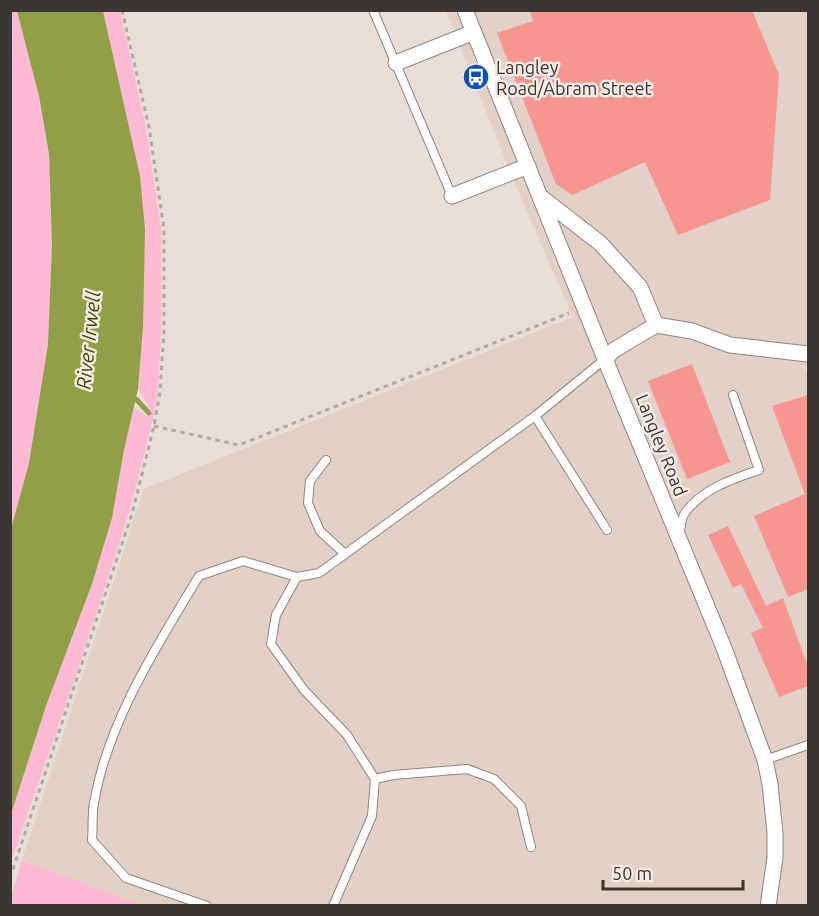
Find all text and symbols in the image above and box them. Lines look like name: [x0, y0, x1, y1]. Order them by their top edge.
place label: Langley Road/Abram Street: [496, 57, 652, 98]
bus stop icon: Langley Road/Abram Street: [461, 62, 491, 92]
water label: River Irwell: [71, 289, 105, 390]
street label: Langley Road: [632, 391, 692, 499]
scale bar: [603, 853, 742, 891]
text: 50 m: [612, 863, 652, 883]

